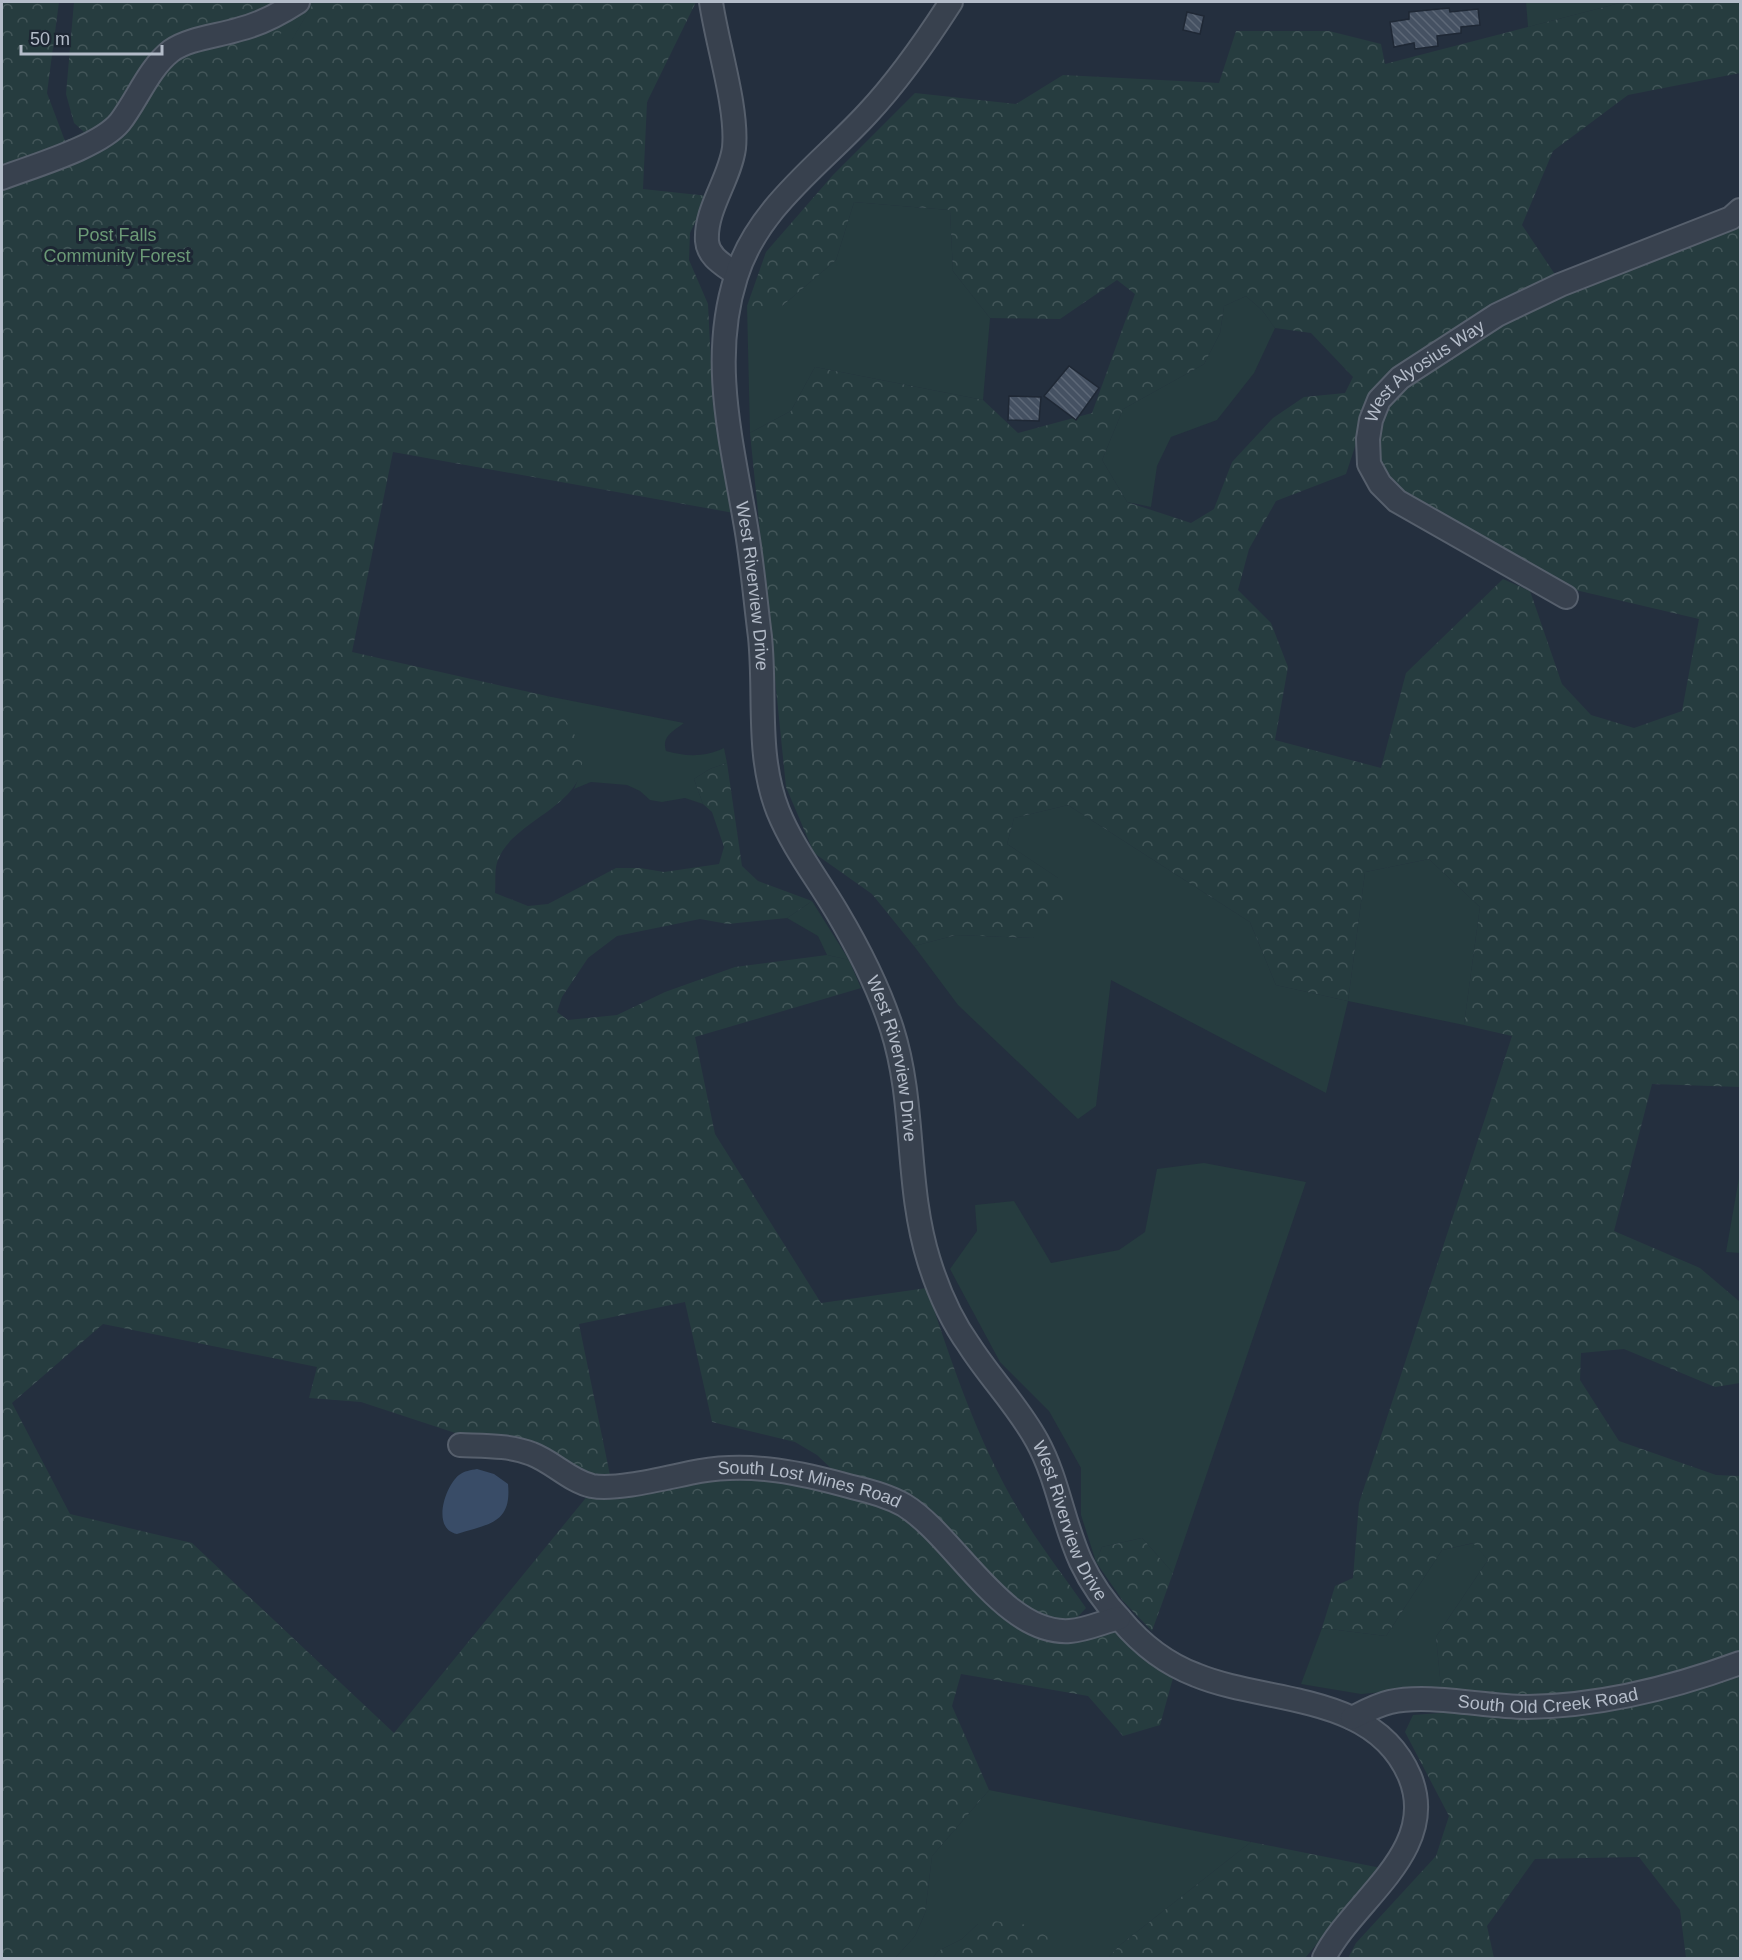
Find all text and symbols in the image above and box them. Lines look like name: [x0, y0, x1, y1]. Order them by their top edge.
scale bar: [21, 18, 162, 56]
text: 50 m: [30, 29, 70, 49]
park label: Post Falls Community Forest: [43, 225, 191, 266]
street label: West Alyosius Way: [1361, 316, 1488, 425]
street label: West Riverview Drive: [732, 500, 772, 671]
street label: West Riverview Drive: [862, 973, 920, 1143]
street label: West Riverview Drive: [1029, 1438, 1111, 1605]
street label: South Lost Mines Road: [717, 1458, 904, 1512]
street label: South Old Creek Road: [1457, 1684, 1640, 1717]

